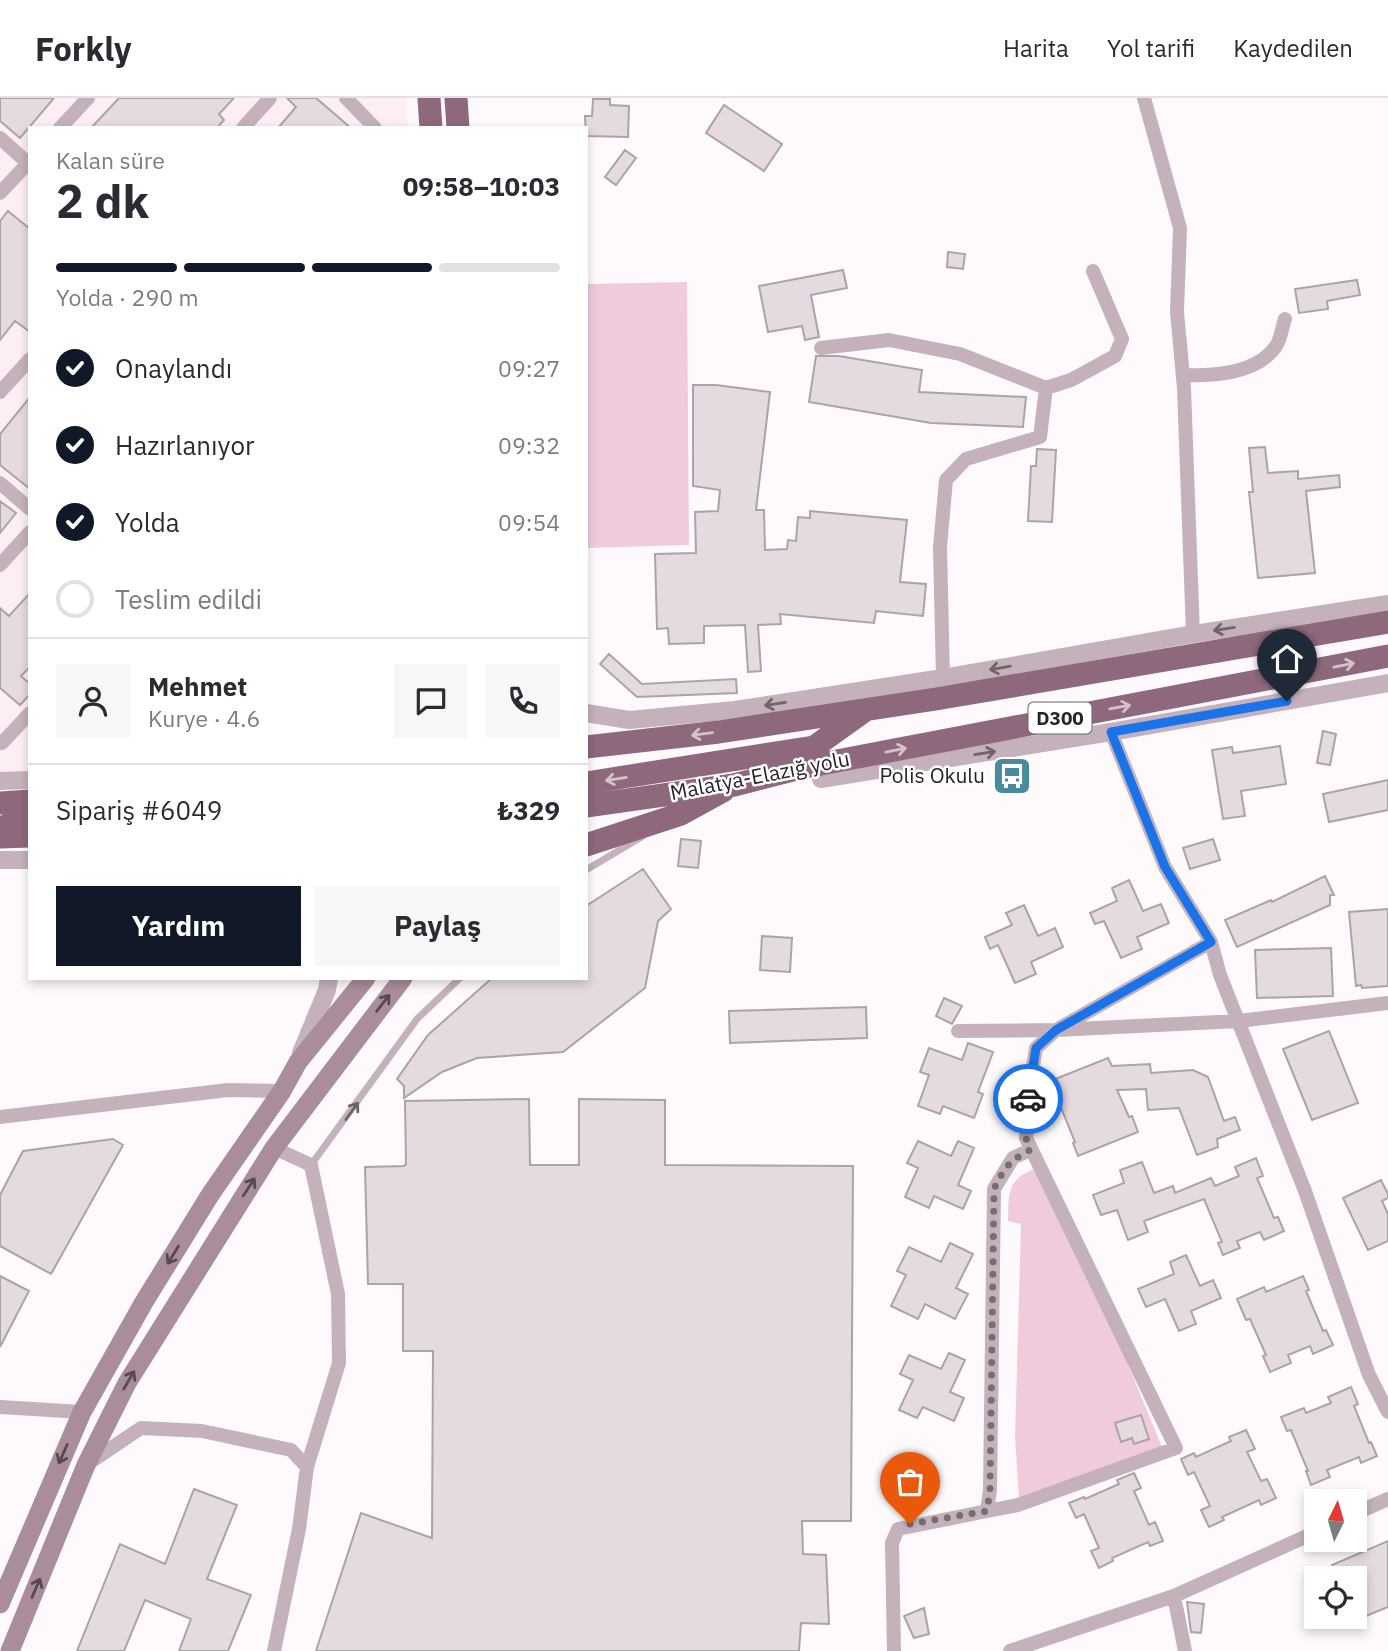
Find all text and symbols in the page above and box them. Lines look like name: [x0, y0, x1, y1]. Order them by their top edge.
text: Forkly: [35, 27, 132, 70]
text: Harita: [1003, 32, 1069, 64]
text: Yol tarifi: [1107, 32, 1195, 64]
text: Kaydedilen: [1233, 32, 1353, 64]
text: Kalan süre: [56, 145, 165, 175]
text: 09:58–10:03: [403, 169, 560, 203]
text: 2 dk: [56, 171, 149, 231]
text: Yolda · 290 m: [56, 282, 199, 312]
icon: check: [56, 349, 94, 387]
text: Onaylandı: [115, 351, 232, 385]
text: 09:27: [498, 353, 560, 383]
icon: check: [56, 426, 94, 464]
text: Hazırlanıyor: [115, 428, 255, 462]
text: 09:32: [498, 430, 560, 460]
icon: check: [56, 503, 94, 541]
text: Yolda: [115, 505, 180, 539]
text: 09:54: [498, 507, 560, 537]
text: Teslim edildi: [115, 582, 262, 616]
one-way arrow: [1213, 623, 1236, 636]
pin: [1257, 629, 1317, 701]
icon: home: [1268, 640, 1306, 678]
one-way arrow: [1332, 658, 1354, 671]
one-way arrow: [989, 662, 1012, 675]
button: person: [56, 664, 130, 738]
button: chat: [394, 664, 468, 738]
button: phone: [486, 664, 560, 738]
text: Mehmet: [148, 669, 247, 703]
one-way arrow: [764, 698, 787, 711]
one-way arrow: [1108, 699, 1131, 713]
road number: D300: [1028, 702, 1092, 734]
text: Kurye · 4.6: [148, 703, 260, 733]
one-way arrow: [691, 728, 714, 741]
one-way arrow: [884, 742, 907, 756]
street label: Malatya-Elazığ yolu: [668, 744, 852, 806]
one-way arrow: [973, 746, 996, 759]
bus stop icon: Polis Okulu: [991, 755, 1033, 797]
place label: Polis Okulu: [879, 761, 985, 789]
one-way arrow: [605, 773, 627, 786]
text: Sipariş #6049: [56, 793, 222, 827]
text: ₺329: [497, 793, 560, 827]
button: Yardım: [56, 886, 301, 966]
button: Paylaş: [315, 886, 560, 966]
one-way arrow: [375, 995, 390, 1013]
courier: [993, 1064, 1063, 1134]
icon: car: [1009, 1080, 1047, 1118]
one-way arrow: [345, 1102, 359, 1121]
one-way arrow: [242, 1178, 256, 1197]
one-way arrow: [166, 1244, 180, 1264]
one-way arrow: [122, 1371, 136, 1391]
one-way arrow: [56, 1443, 69, 1464]
pin: [880, 1452, 940, 1524]
icon: bag: [891, 1463, 929, 1501]
north arrow: [1304, 1489, 1367, 1552]
map controls: [1304, 1489, 1367, 1629]
button: locate: [1304, 1566, 1367, 1629]
one-way arrow: [31, 1578, 44, 1599]

